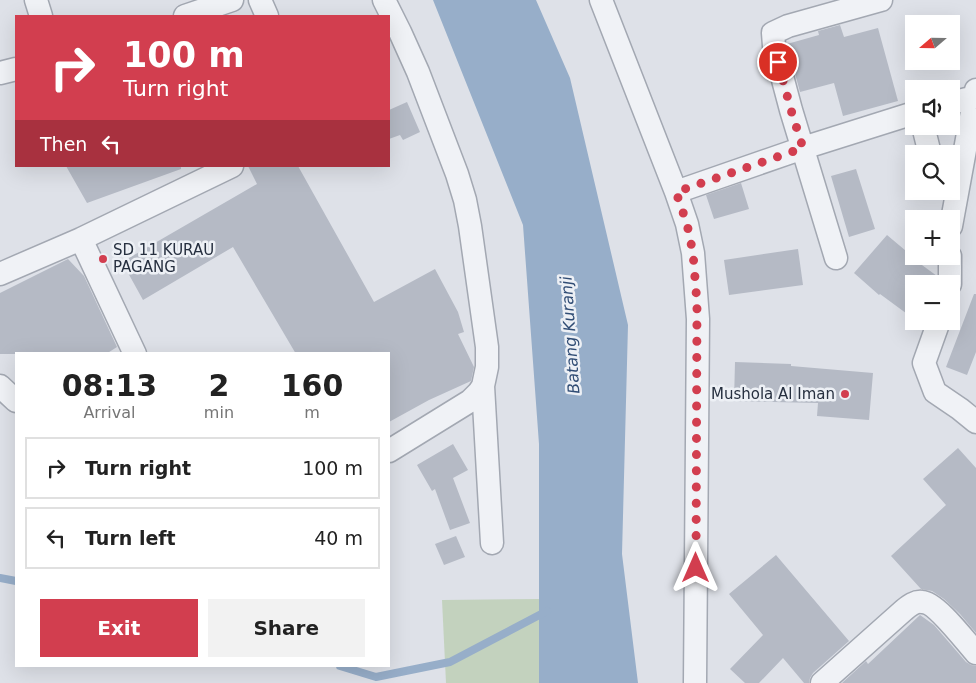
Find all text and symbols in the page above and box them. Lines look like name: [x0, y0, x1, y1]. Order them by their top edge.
north arrow: [905, 15, 960, 70]
map controls: [905, 15, 960, 330]
icon: right: [40, 35, 105, 100]
text: 100 m: [123, 35, 245, 75]
pin: [757, 41, 799, 83]
icon: arrive: [764, 48, 792, 76]
text: Turn right: [123, 76, 228, 101]
button: sound: [905, 80, 960, 135]
icon: left: [97, 130, 125, 158]
text: Then: [40, 133, 87, 155]
button: search: [905, 145, 960, 200]
button: +: [905, 210, 960, 265]
place label: SD 11 KURAU PAGANG: [113, 241, 214, 276]
marker: SD 11 KURAU PAGANG: [97, 253, 109, 265]
water label: Batang Kuranji: [556, 275, 584, 394]
button: −: [905, 275, 960, 330]
text: 08:13: [62, 368, 157, 403]
text: 2: [208, 368, 229, 403]
text: 160: [281, 368, 343, 403]
place label: Mushola Al Iman: [711, 385, 835, 403]
marker: Mushola Al Iman: [839, 388, 851, 400]
text: Arrival: [83, 403, 135, 422]
text: min: [204, 403, 234, 422]
text: m: [304, 403, 320, 422]
icon: right: [42, 454, 70, 482]
text: Turn right: [85, 457, 191, 479]
text: 100 m: [302, 457, 363, 479]
icon: left: [42, 524, 70, 552]
text: Turn left: [85, 527, 176, 549]
text: 40 m: [314, 527, 363, 549]
position arrow: [669, 541, 721, 593]
button: Exit: [40, 599, 198, 657]
button: Share: [208, 599, 365, 657]

